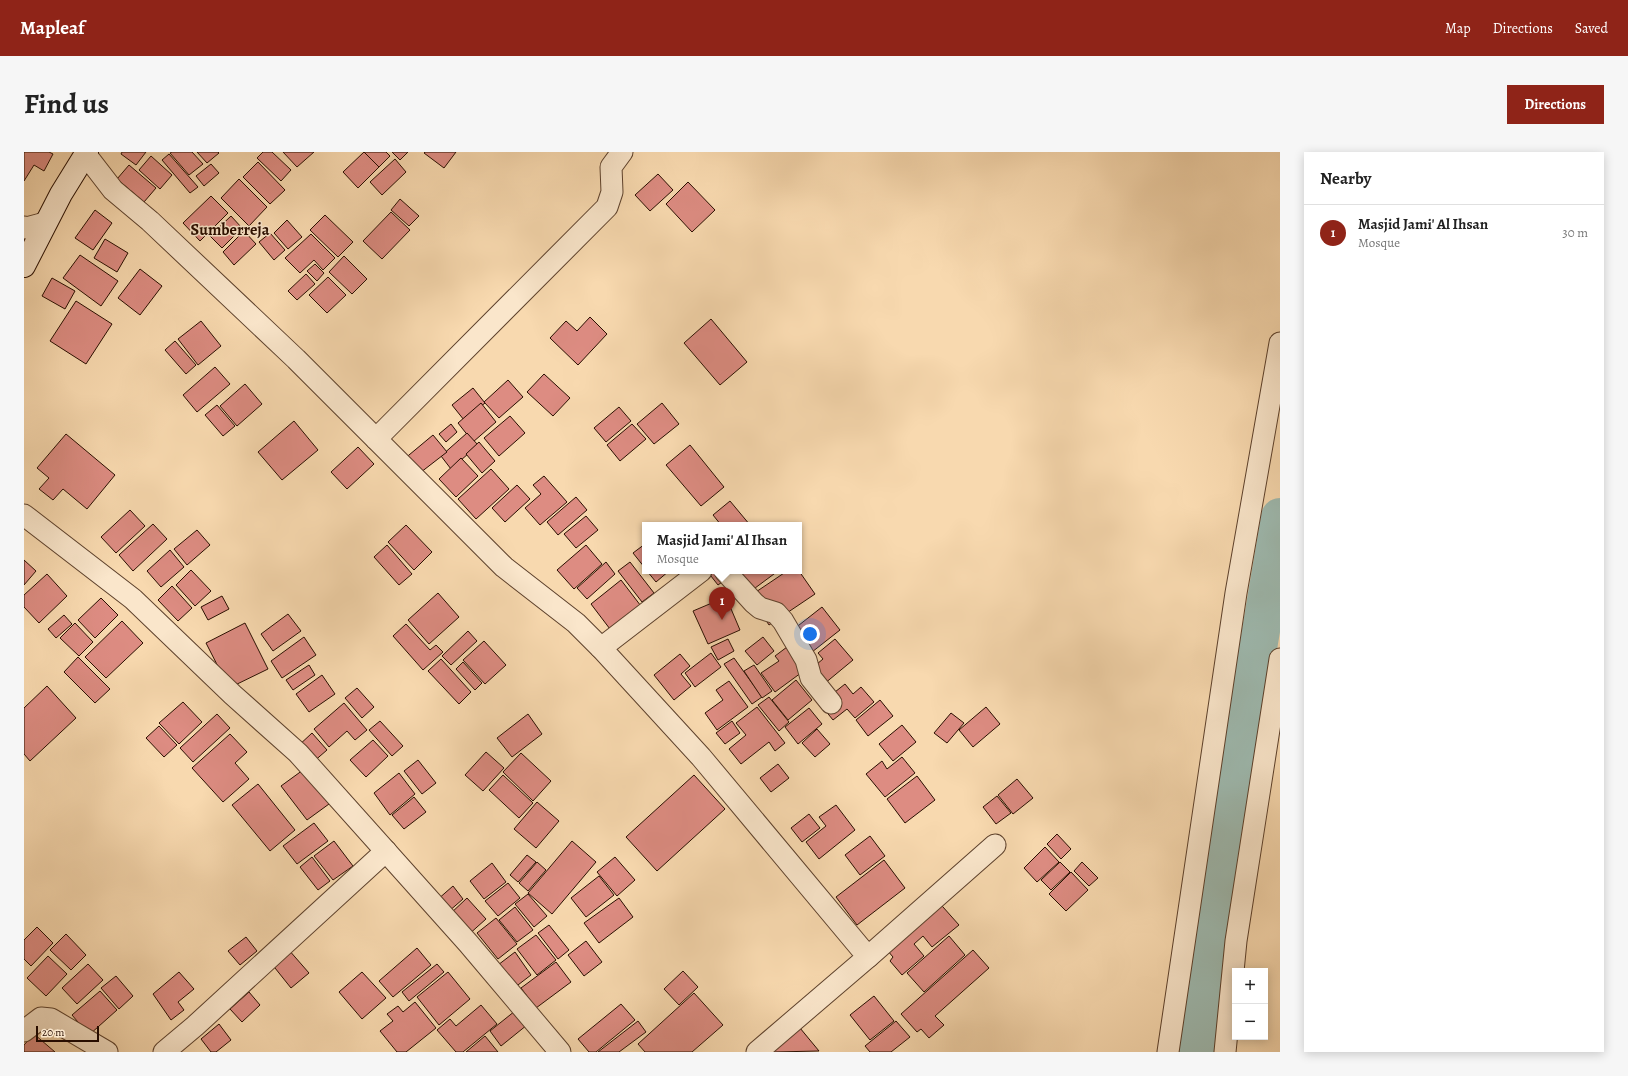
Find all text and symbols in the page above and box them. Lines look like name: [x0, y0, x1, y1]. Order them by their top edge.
text: Mapleaf: [20, 15, 85, 41]
text: Map: [1445, 19, 1471, 38]
text: Directions: [1493, 19, 1553, 38]
text: Saved: [1575, 19, 1608, 38]
text: Find us: [24, 85, 109, 123]
button: Directions: [1507, 85, 1604, 124]
text: Nearby: [1320, 167, 1371, 190]
text: Masjid Jami' Al Ihsan: [1358, 214, 1488, 234]
district label: Sumberreja: [191, 219, 270, 241]
text: 1: [1331, 224, 1335, 241]
text: 30 m: [1562, 224, 1588, 241]
text: Mosque: [1358, 234, 1400, 251]
popup: [642, 522, 802, 574]
text: Masjid Jami' Al Ihsan: [657, 530, 787, 550]
text: Mosque: [657, 550, 699, 567]
pin: 1: [709, 587, 735, 620]
your location: [800, 624, 820, 644]
map controls: [1232, 968, 1268, 1040]
button: +: [1232, 968, 1268, 1004]
button: −: [1232, 1004, 1268, 1040]
scale bar: [36, 1024, 99, 1043]
text: 20 m: [42, 1025, 64, 1040]

